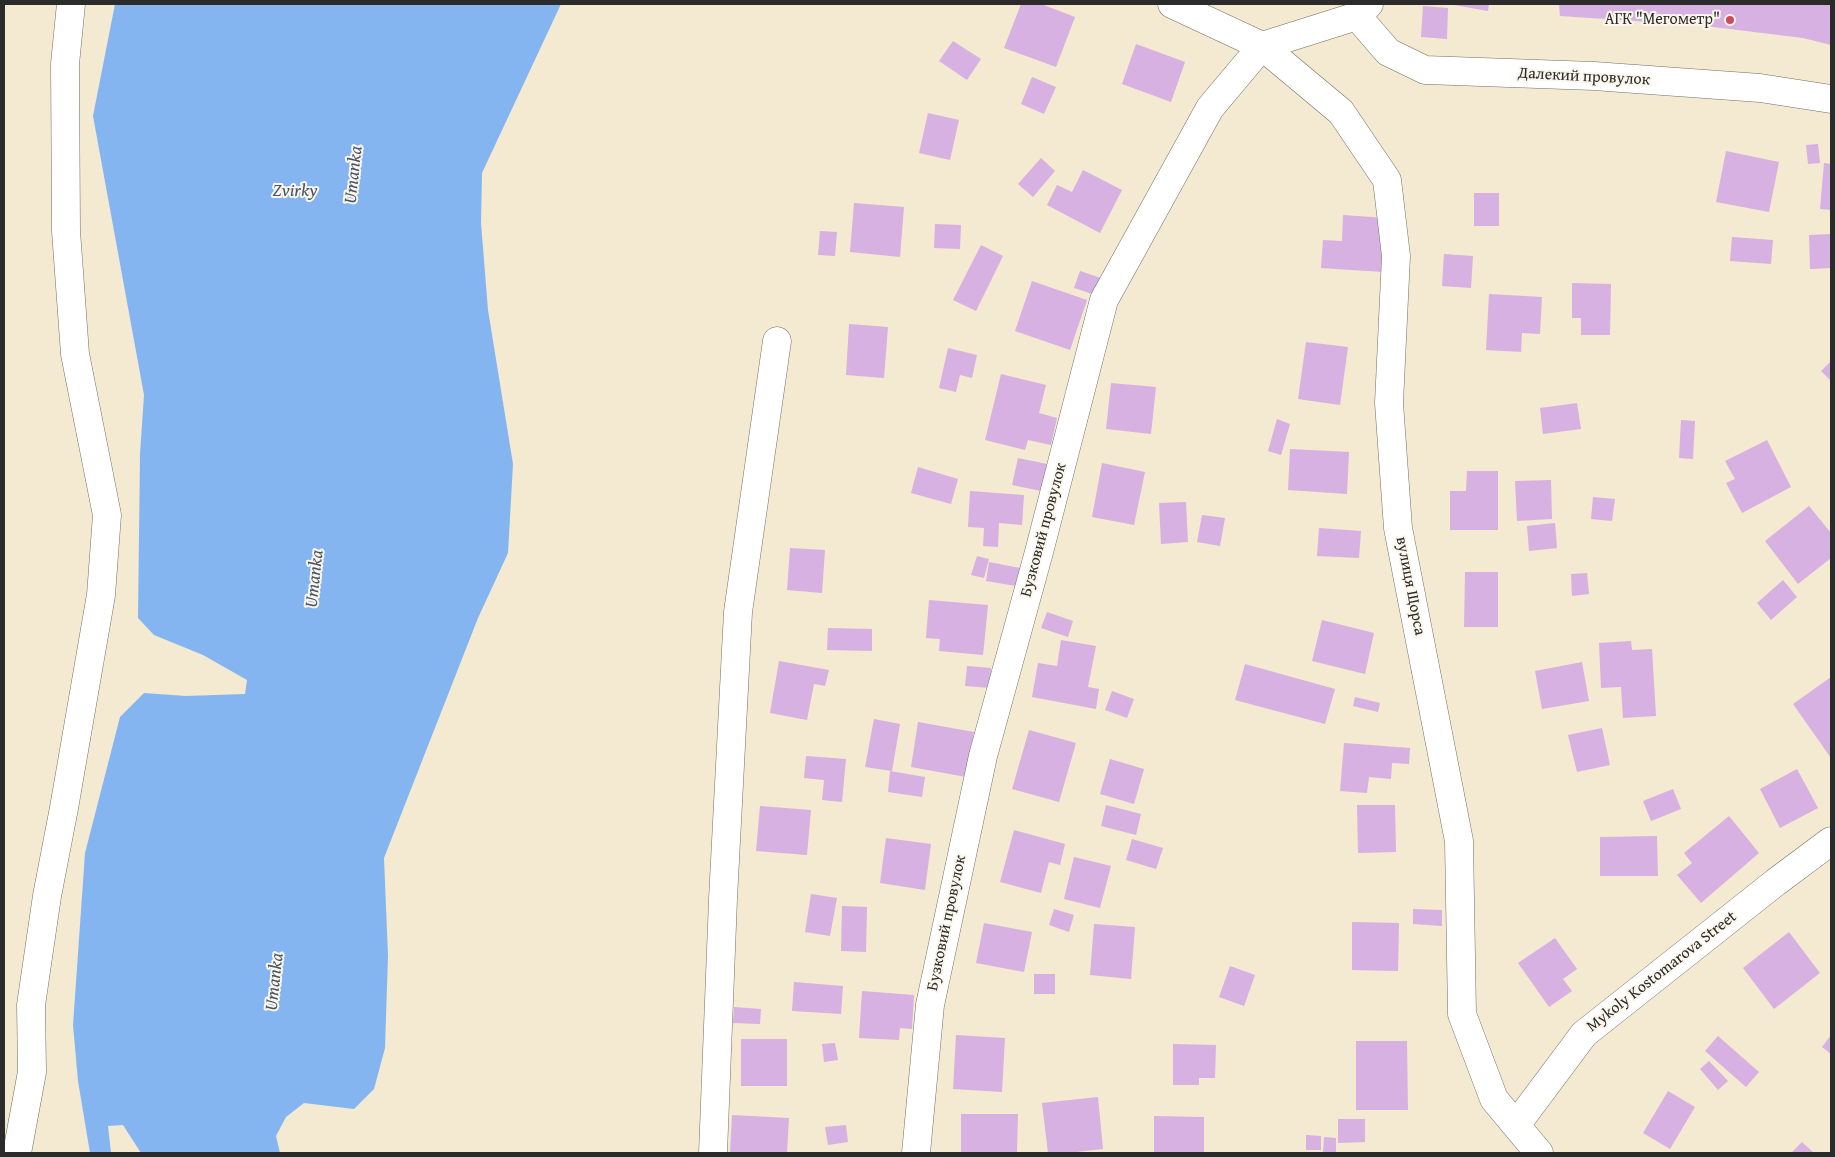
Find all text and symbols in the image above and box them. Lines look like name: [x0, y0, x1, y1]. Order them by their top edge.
place label: АГК "Мегометр": [1605, 10, 1720, 30]
marker: АГК "Мегометр": [1724, 14, 1736, 26]
street label: Далекий провулок: [1517, 64, 1651, 90]
water label: Umanka: [340, 145, 368, 205]
water label: Zvirky: [272, 180, 318, 202]
street label: Бузковий провулок: [1017, 461, 1071, 599]
street label: вулиця Щорса: [1391, 535, 1429, 637]
water label: Umanka: [301, 549, 329, 609]
street label: Бузковий провулок: [923, 853, 971, 993]
street label: Mykoly Kostomarova Street: [1583, 908, 1741, 1036]
water label: Umanka: [261, 952, 289, 1012]

